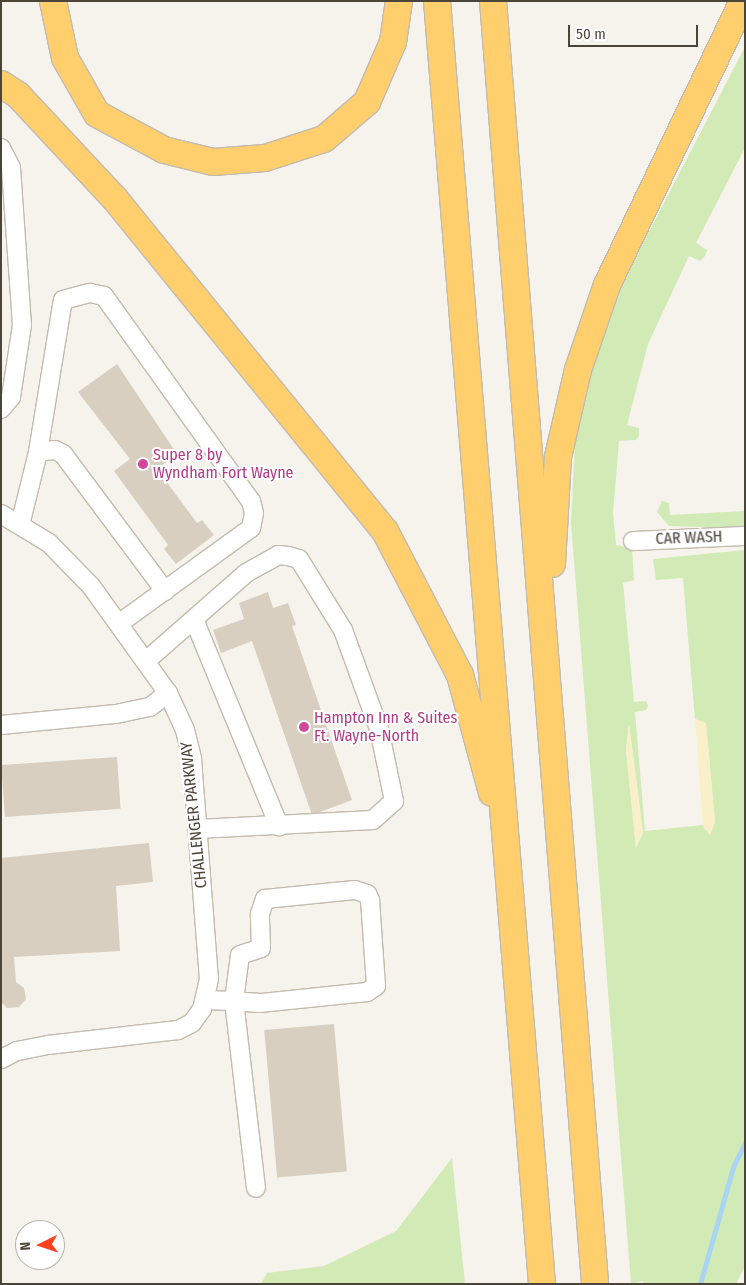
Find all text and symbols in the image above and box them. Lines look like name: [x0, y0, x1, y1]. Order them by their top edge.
scale bar: [571, 15, 701, 47]
text: 50 m: [576, 25, 606, 43]
place label: Super 8 by Wyndham Fort Wayne: [153, 445, 293, 483]
marker: Super 8 by Wyndham Fort Wayne: [137, 458, 149, 470]
street label: CAR WASH: [655, 527, 723, 549]
place label: Hampton Inn & Suites Ft. Wayne-North: [314, 708, 457, 746]
marker: Hampton Inn & Suites Ft. Wayne-North: [298, 721, 310, 733]
street label: CHALLENGER PARKWAY: [177, 741, 211, 889]
north arrow: [15, 1220, 65, 1270]
text: N: [17, 1241, 34, 1251]

